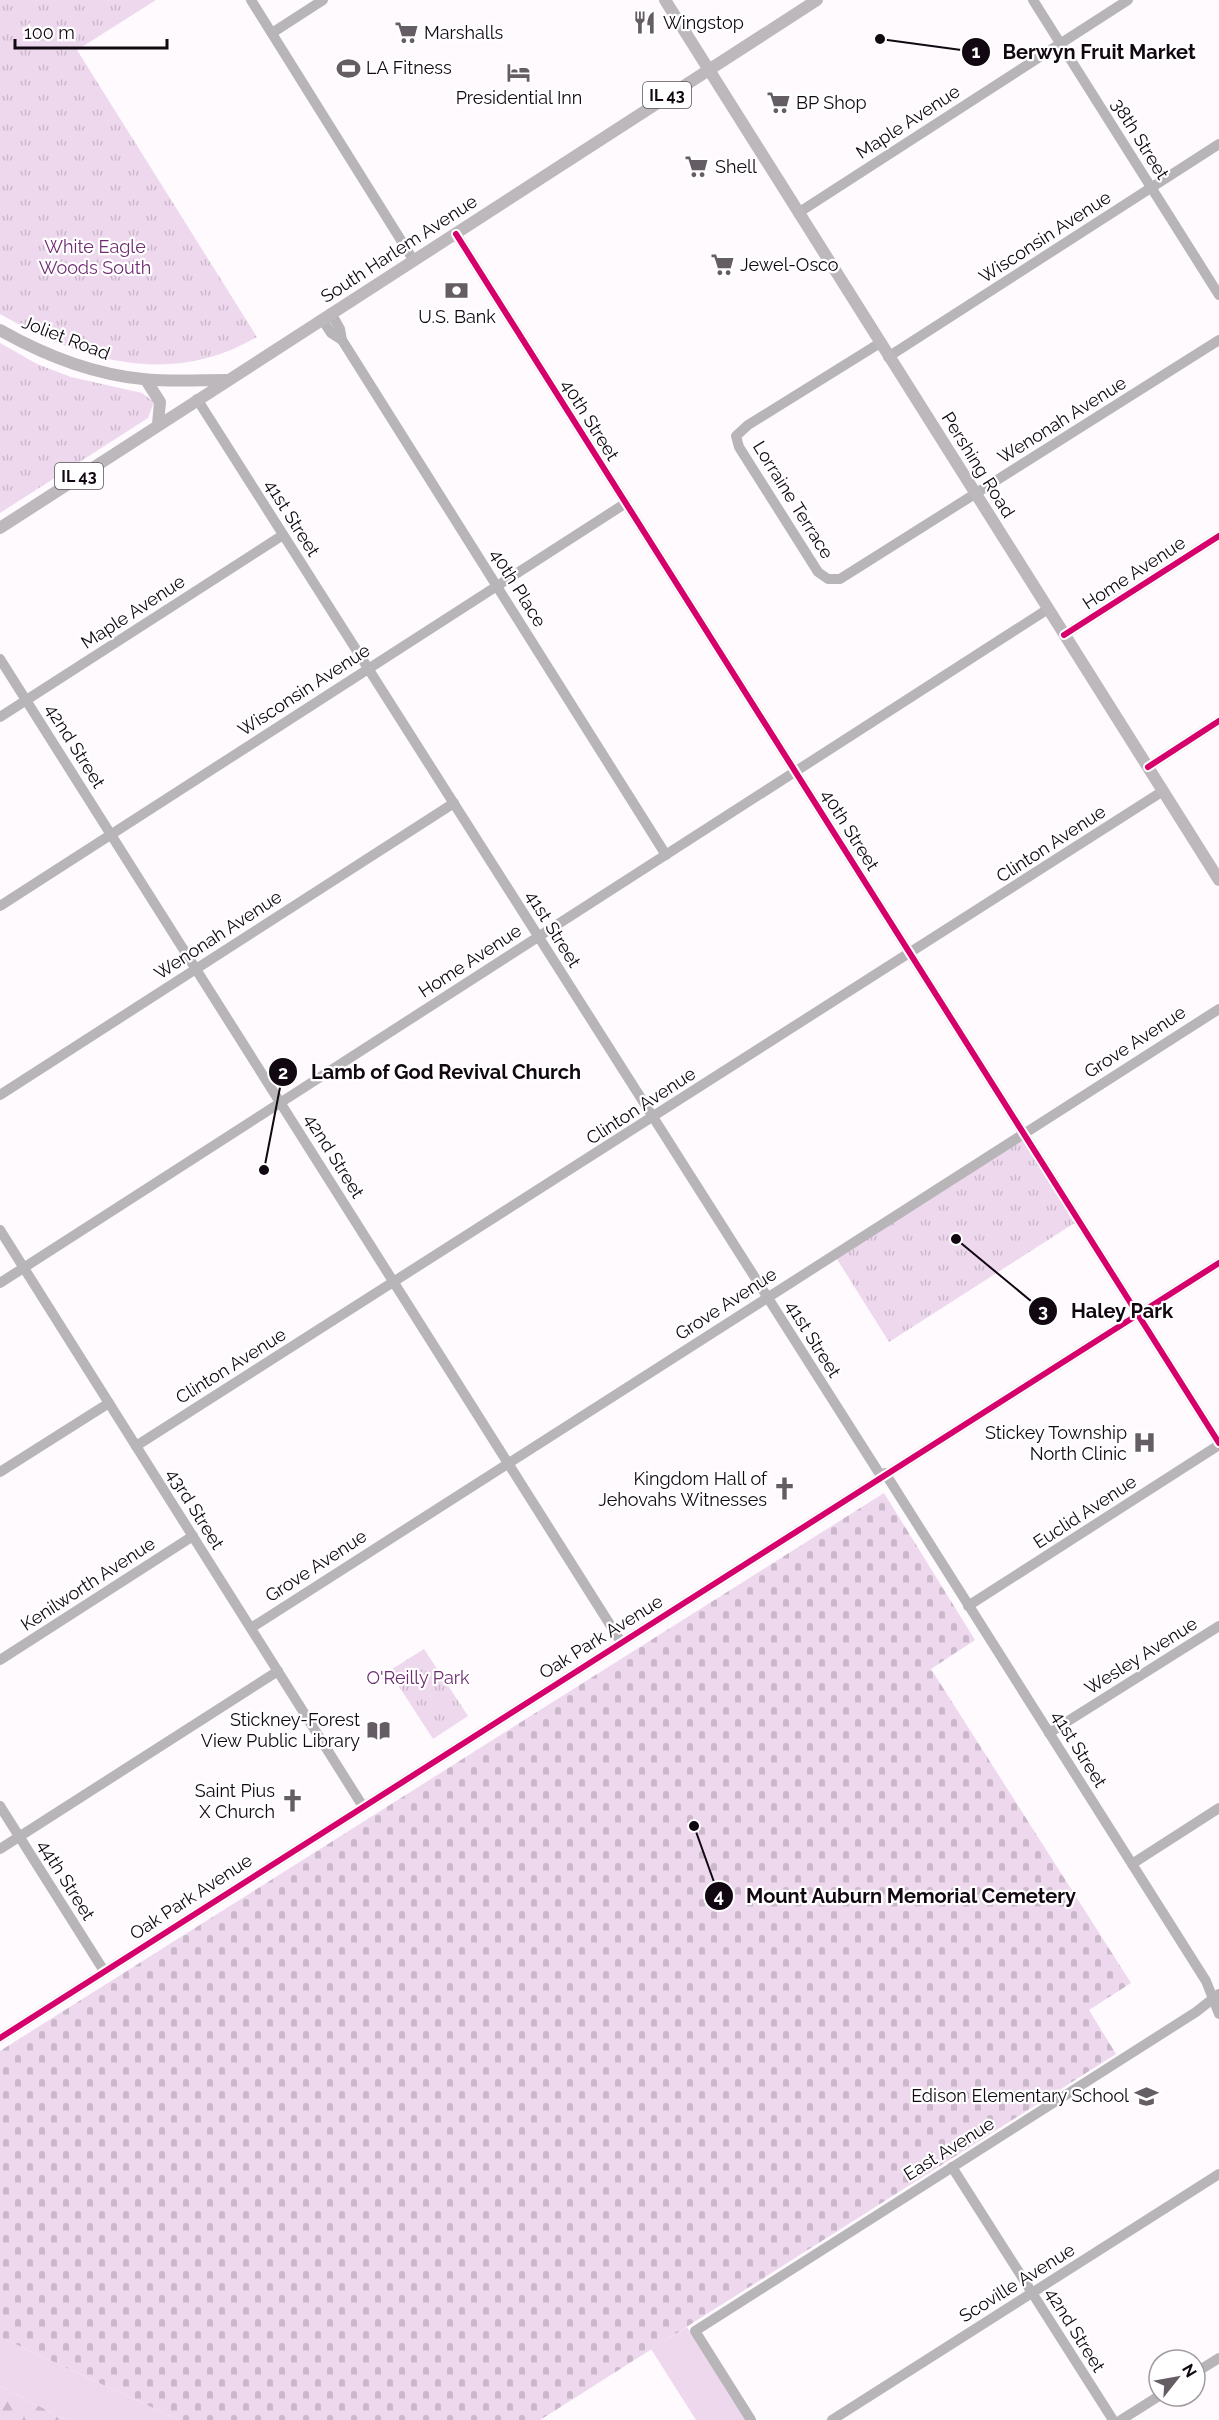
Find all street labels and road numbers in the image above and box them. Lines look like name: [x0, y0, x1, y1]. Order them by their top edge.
street label: Maple Avenue: [852, 80, 964, 163]
road number: IL 43: [643, 82, 691, 108]
street label: 38th Street: [1107, 94, 1174, 183]
street label: Wisconsin Avenue: [975, 186, 1115, 287]
street label: South Harlem Avenue: [317, 190, 481, 307]
street label: Joliet Road: [19, 311, 113, 364]
street label: Wenonah Avenue: [994, 371, 1130, 468]
street label: 40th Street: [557, 375, 624, 464]
street label: Pershing Road: [938, 408, 1019, 521]
street label: Lorraine Terrace: [749, 437, 838, 563]
road number: IL 43: [55, 463, 103, 489]
street label: 41st Street: [261, 475, 324, 560]
street label: Home Avenue: [1078, 531, 1189, 614]
street label: 40th Place: [486, 545, 551, 631]
street label: Maple Avenue: [77, 570, 189, 653]
street label: Wisconsin Avenue: [234, 639, 374, 740]
street label: 42nd Street: [41, 700, 110, 792]
street label: 40th Street: [817, 785, 884, 874]
street label: Clinton Avenue: [992, 800, 1110, 887]
street label: Wenonah Avenue: [150, 885, 286, 984]
street label: 41st Street: [522, 886, 585, 971]
street label: Home Avenue: [414, 919, 525, 1002]
street label: Grove Avenue: [1080, 1001, 1190, 1082]
street label: Clinton Avenue: [582, 1062, 700, 1149]
street label: 42nd Street: [300, 1110, 369, 1202]
street label: Grove Avenue: [671, 1263, 781, 1344]
street label: 41st Street: [782, 1296, 845, 1381]
street label: Clinton Avenue: [172, 1323, 290, 1408]
street label: 43rd Street: [162, 1464, 228, 1553]
street label: Euclid Avenue: [1029, 1470, 1141, 1553]
street label: Grove Avenue: [261, 1525, 371, 1606]
street label: Kenilworth Avenue: [17, 1532, 159, 1635]
street label: Oak Park Avenue: [535, 1590, 667, 1683]
street label: Wesley Avenue: [1081, 1612, 1201, 1699]
street label: 41st Street: [1048, 1706, 1111, 1791]
street label: 44th Street: [33, 1836, 99, 1924]
street label: Oak Park Avenue: [126, 1849, 256, 1944]
street label: East Avenue: [900, 2112, 998, 2185]
street label: Scoville Avenue: [955, 2238, 1079, 2327]
street label: 42nd Street: [1041, 2284, 1110, 2376]

